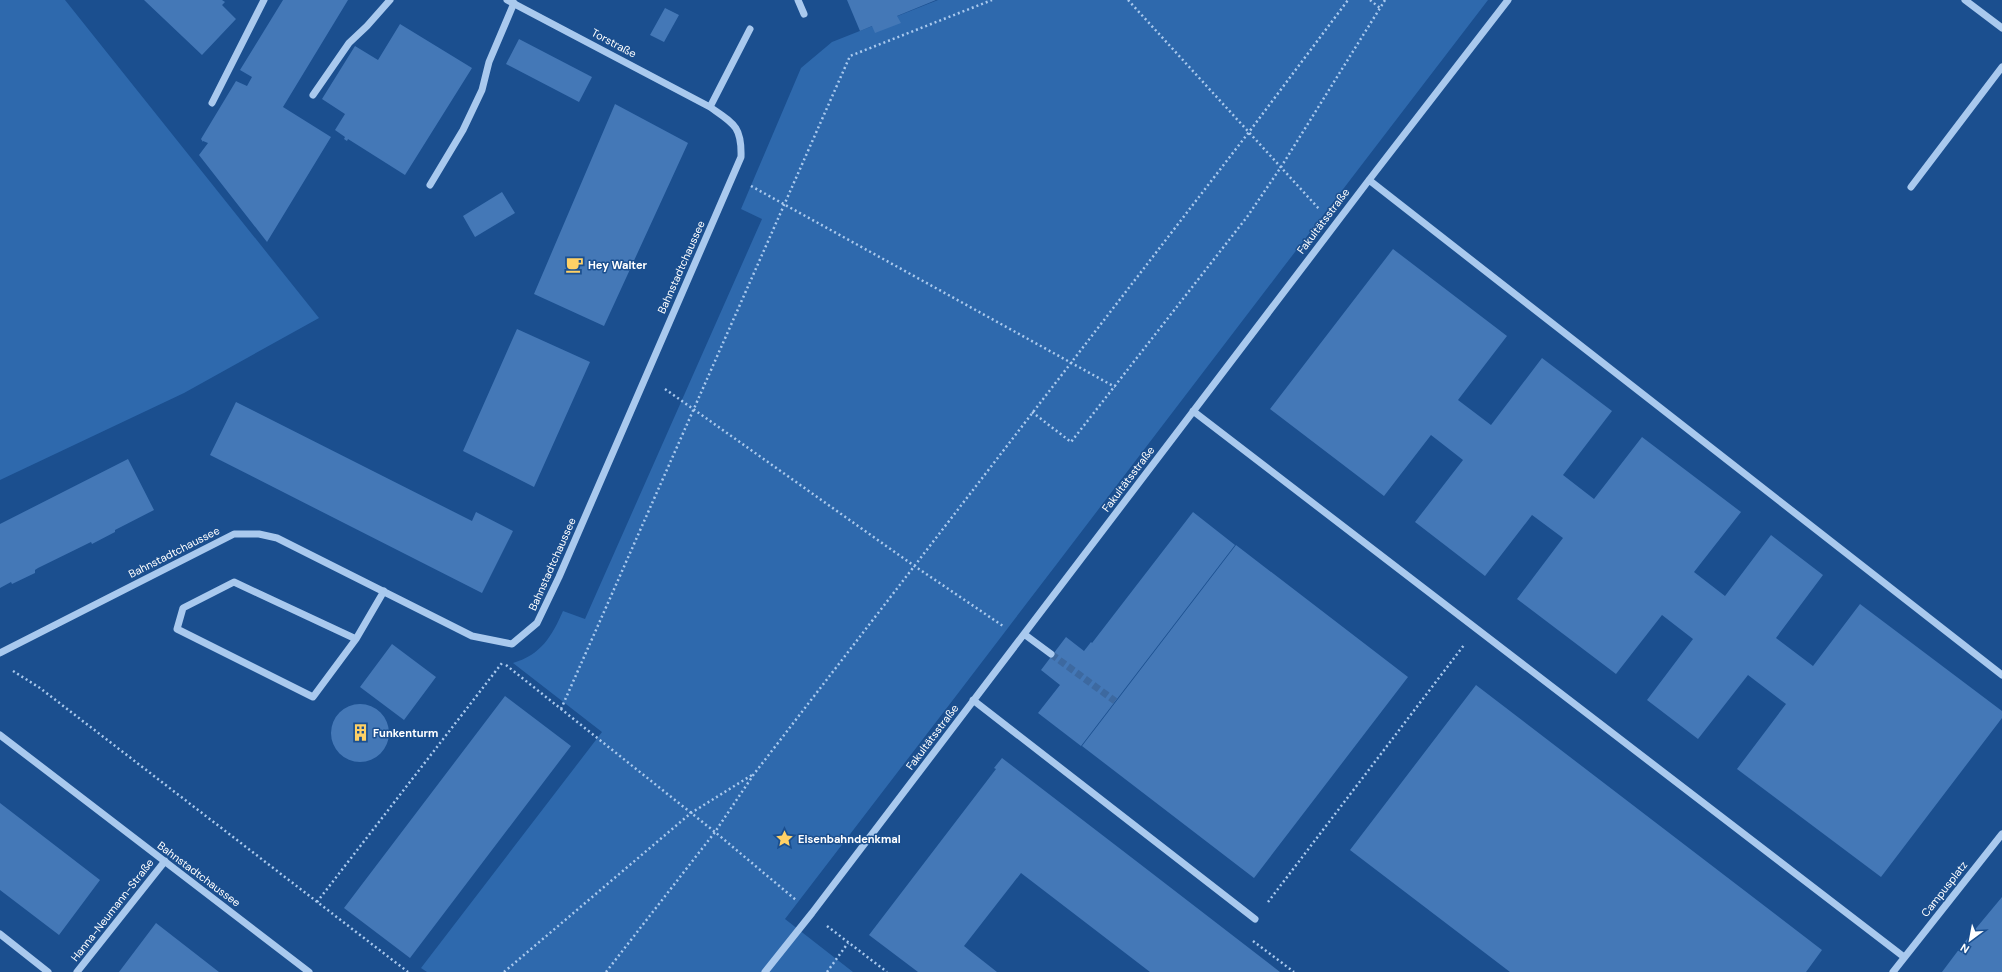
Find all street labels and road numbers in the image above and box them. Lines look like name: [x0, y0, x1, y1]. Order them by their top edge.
street label: Torstraße: [589, 25, 639, 61]
street label: Fakultätsstraße: [1294, 185, 1352, 257]
street label: Bahnstadtchaussee: [654, 218, 708, 316]
street label: Fakultätsstraße: [1099, 443, 1157, 515]
street label: Bahnstadtchaussee: [525, 515, 579, 613]
street label: Bahnstadtchaussee: [126, 523, 222, 581]
street label: Fakultätsstraße: [903, 701, 961, 773]
street label: Bahnstadtchaussee: [155, 838, 243, 910]
street label: Hanna-Neumann-Straße: [67, 856, 157, 964]
street label: Campusplatz: [1918, 858, 1970, 920]

